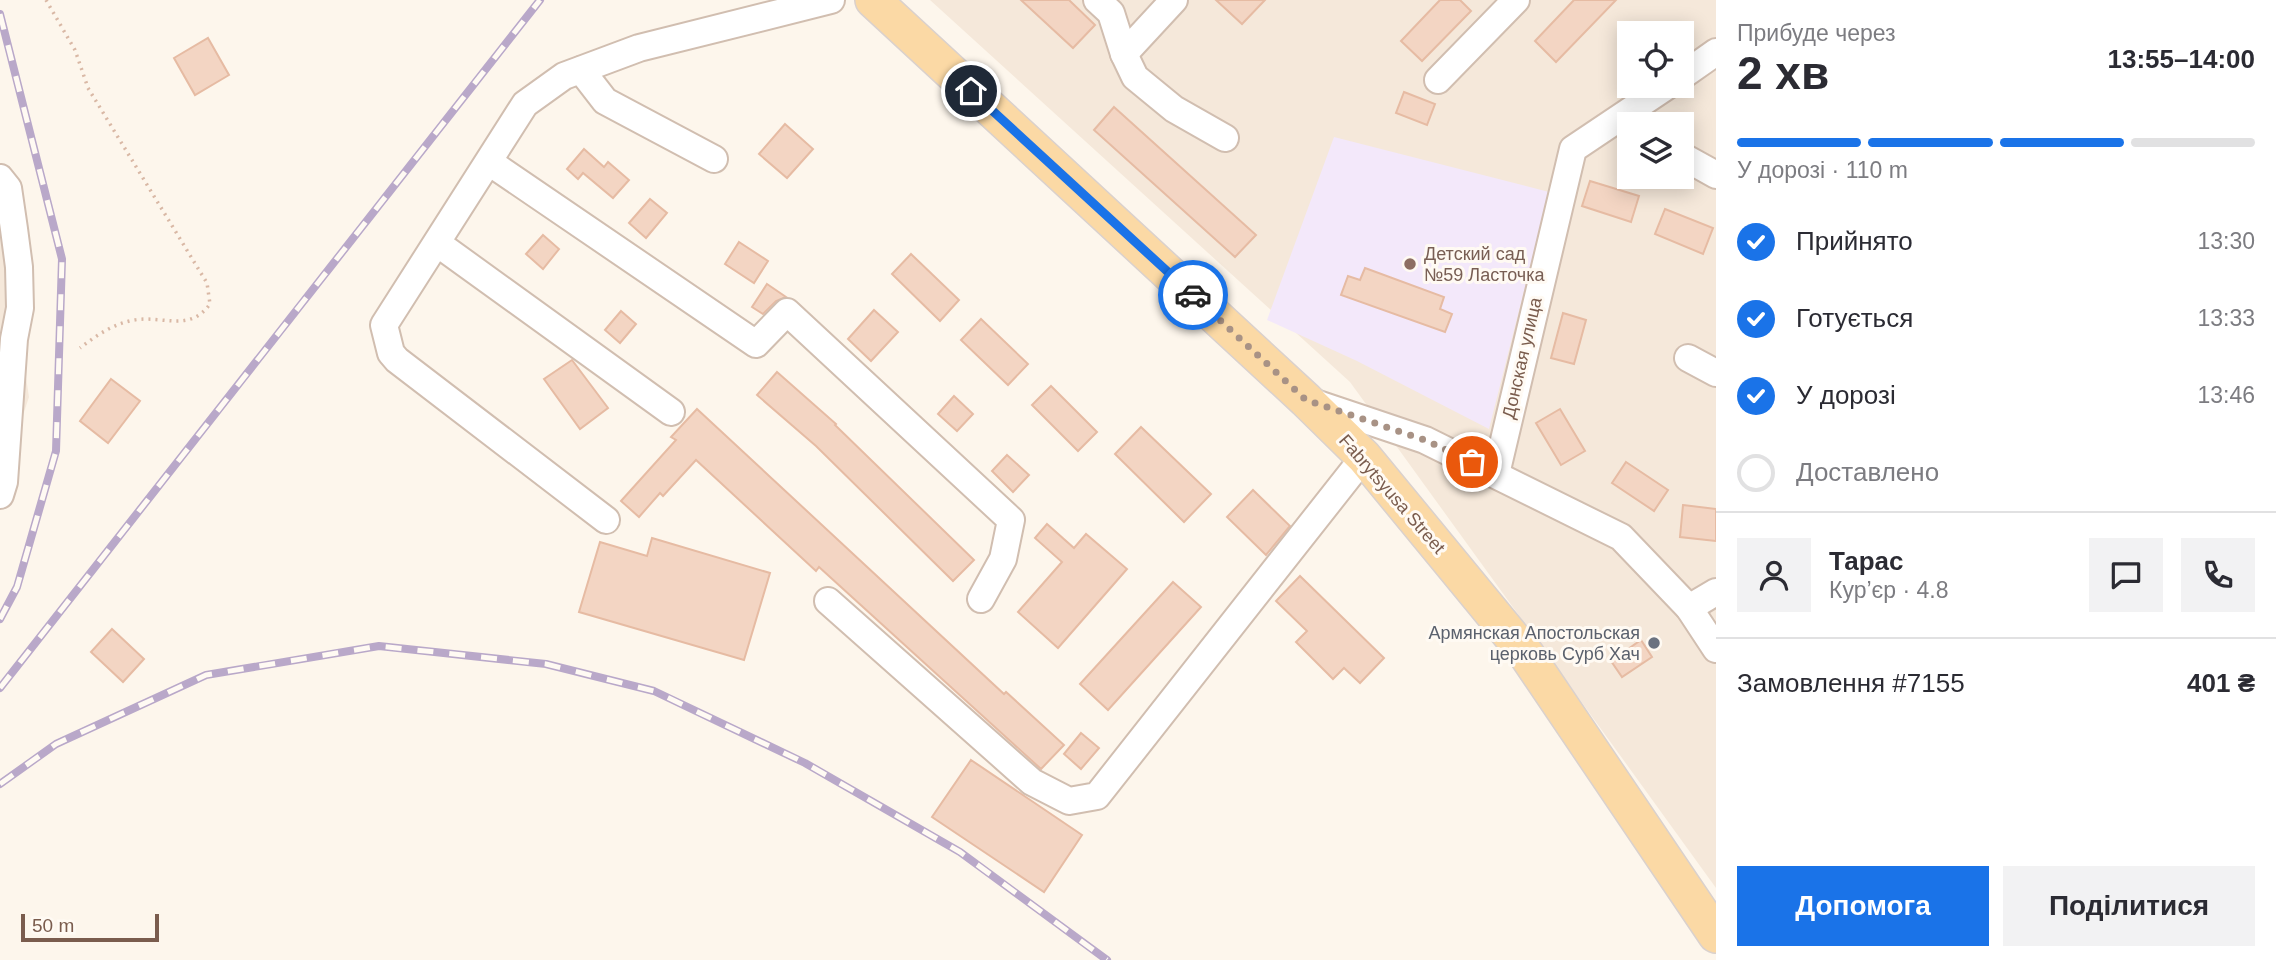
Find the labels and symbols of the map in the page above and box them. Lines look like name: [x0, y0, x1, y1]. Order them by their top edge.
pin: [941, 61, 1001, 121]
place label: Детский сад №59 Ласточка: [1424, 244, 1545, 285]
marker: Детский сад №59 Ласточка: [1402, 256, 1418, 272]
courier: [1158, 260, 1228, 330]
street label: Донская улица: [1498, 294, 1546, 421]
street label: Fabrytsyusa Street: [1335, 430, 1449, 558]
pin: [1442, 432, 1502, 492]
place label: Армянская Апостольская церковь Сурб Хач: [1429, 623, 1640, 664]
marker: Армянская Апостольская церковь Сурб Хач: [1646, 635, 1662, 651]
scale bar: [21, 911, 159, 943]

